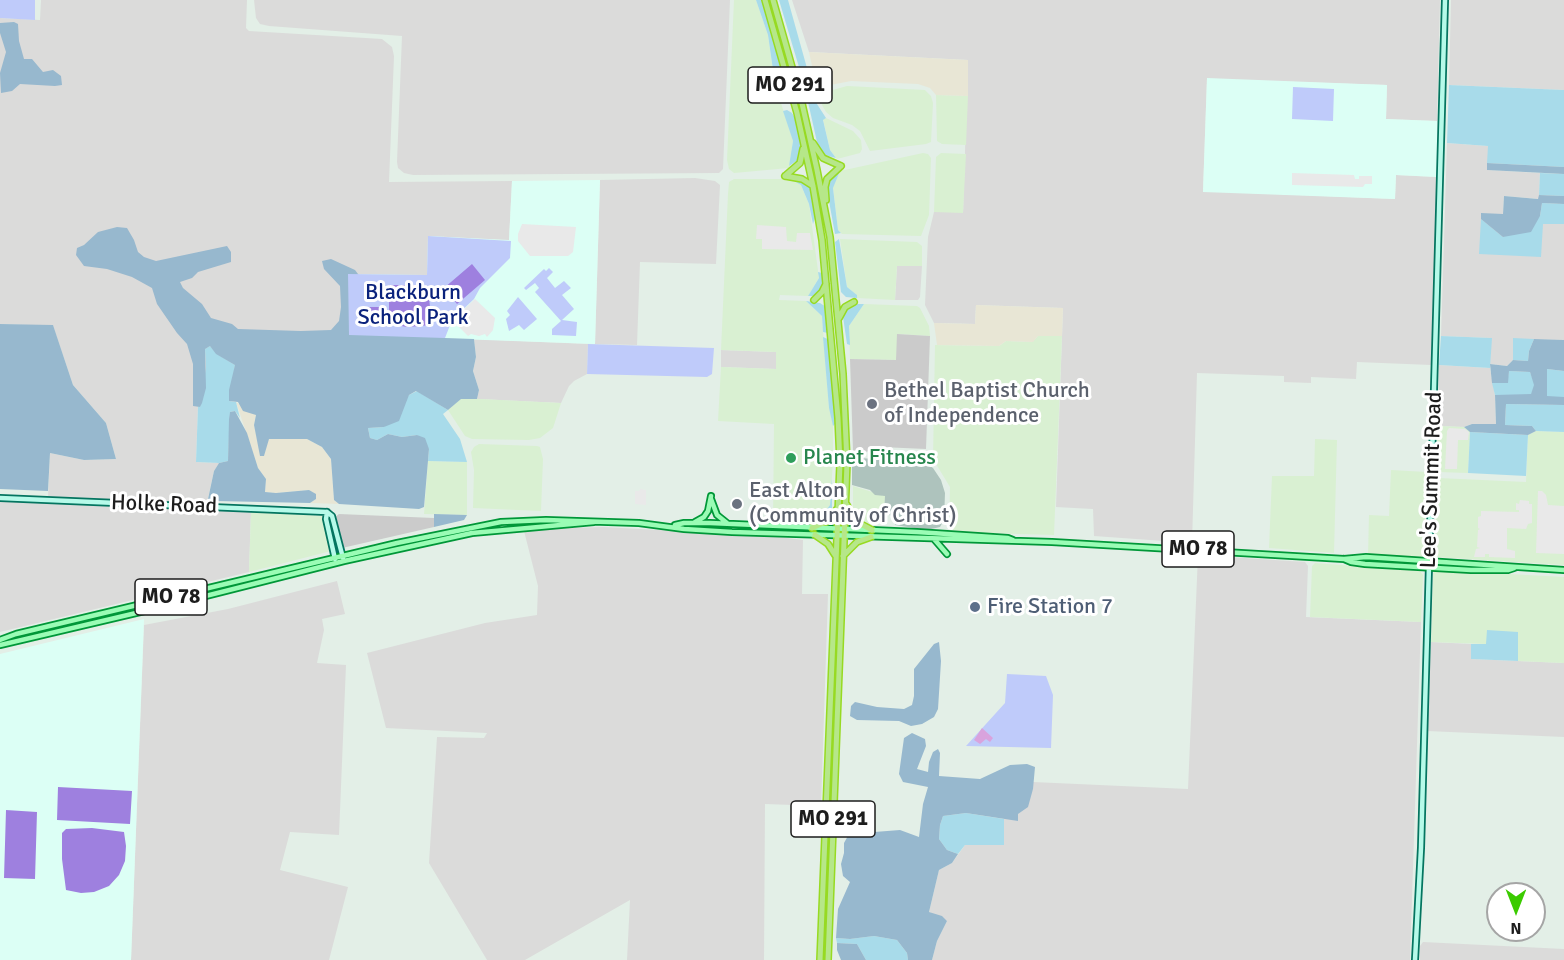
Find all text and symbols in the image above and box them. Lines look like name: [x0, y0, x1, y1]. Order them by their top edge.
road number: MO 291: [748, 67, 832, 103]
park label: Blackburn School Park: [357, 280, 469, 332]
place label: Bethel Baptist Church of Independence: [884, 378, 1090, 430]
street label: Lee's Summit Road: [1416, 391, 1448, 569]
marker: Bethel Baptist Church of Independence: [865, 397, 879, 411]
place label: Planet Fitness: [803, 445, 936, 471]
marker: Planet Fitness: [784, 451, 798, 465]
place label: East Alton (Community of Christ): [749, 478, 957, 530]
street label: Holke Road: [110, 490, 218, 520]
marker: East Alton (Community of Christ): [730, 497, 744, 511]
road number: MO 78: [1162, 531, 1234, 567]
road number: MO 78: [135, 579, 207, 615]
place label: Fire Station 7: [987, 594, 1113, 620]
marker: Fire Station 7: [968, 600, 982, 614]
road number: MO 291: [791, 801, 875, 837]
north arrow: [1486, 882, 1546, 942]
text: N: [1510, 918, 1522, 938]

